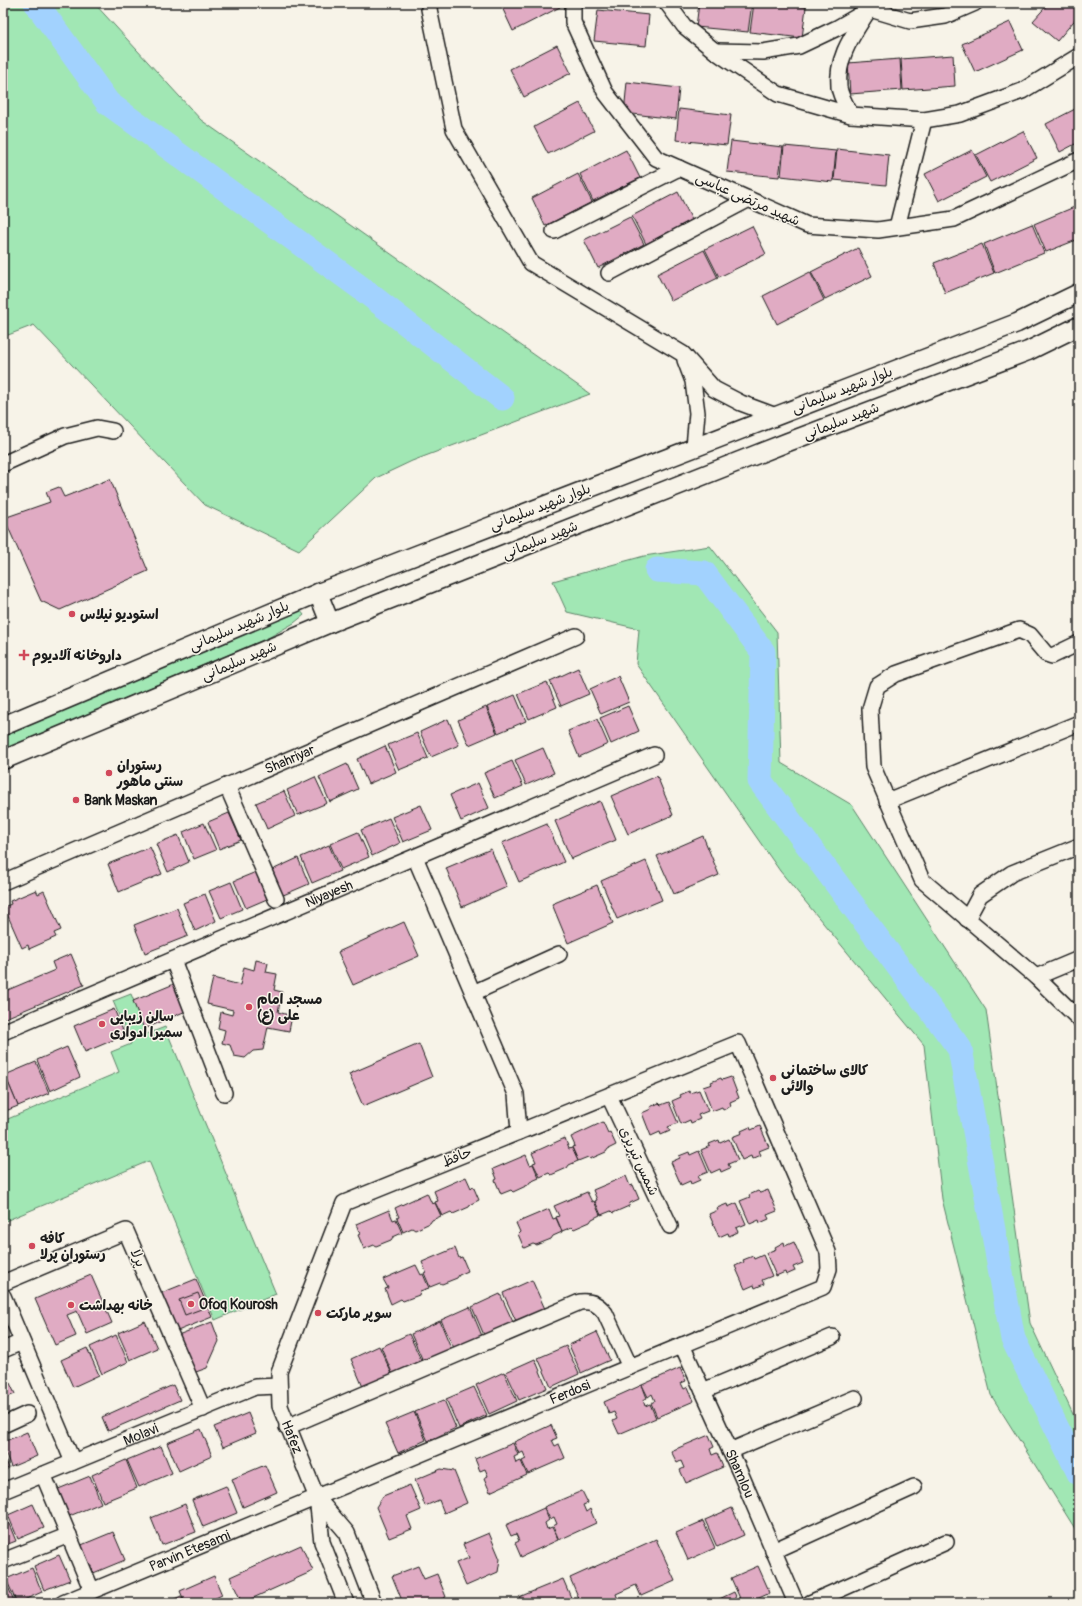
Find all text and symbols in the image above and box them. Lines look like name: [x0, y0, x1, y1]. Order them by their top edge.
street label: شهید مرتضی عباسی: [693, 168, 803, 230]
street label: بلوار شهید سلیمانی: [789, 363, 895, 417]
street label: شهید سلیمانی: [800, 399, 882, 443]
street label: بلوار شهید سلیمانی: [487, 480, 593, 534]
street label: شهید سلیمانی: [500, 517, 580, 563]
street label: بلوار شهید سلیمانی: [186, 597, 292, 655]
place label: استودیو نیلاس: [80, 606, 159, 624]
marker: استودیو نیلاس: [67, 609, 77, 619]
street label: شهید سلیمانی: [199, 637, 279, 685]
place label: داروخانه آلادیوم: [32, 647, 122, 666]
marker: داروخانه آلادیوم: [19, 650, 29, 660]
street label: Shahriyar: [262, 741, 317, 777]
place label: رستوران سنتی ماهور: [116, 757, 183, 791]
marker: رستوران سنتی ماهور: [104, 768, 114, 778]
place label: Bank Maskan: [84, 792, 158, 809]
marker: Bank Maskan: [71, 795, 81, 805]
street label: Niyayesh: [302, 876, 355, 911]
place label: مسجد امام علی (ع): [257, 991, 322, 1025]
marker: مسجد امام علی (ع): [244, 1002, 254, 1012]
place label: سالن زیبایی سمیرا ادواری: [110, 1008, 183, 1041]
marker: سالن زیبایی سمیرا ادواری: [97, 1019, 107, 1029]
place label: کالای ساختمانی والائی: [781, 1062, 869, 1095]
marker: کالای ساختمانی والائی: [768, 1073, 778, 1083]
street label: شمس تبریزی: [616, 1124, 662, 1198]
street label: حافظ: [440, 1143, 474, 1171]
place label: کافه رستوران پرلا: [40, 1230, 106, 1264]
marker: کافه رستوران پرلا: [27, 1241, 37, 1251]
street label: پرلا: [126, 1246, 149, 1270]
place label: Ofoq Kourosh: [199, 1296, 278, 1313]
place label: خانه بهداشت: [79, 1297, 153, 1314]
marker: Ofoq Kourosh: [186, 1299, 196, 1309]
marker: خانه بهداشت: [66, 1300, 76, 1310]
place label: سوپر مارکت: [326, 1305, 392, 1323]
marker: سوپر مارکت: [313, 1308, 323, 1318]
street label: Ferdosi: [547, 1376, 593, 1408]
street label: Hafez: [278, 1417, 307, 1456]
street label: Molavi: [121, 1419, 161, 1449]
street label: Shamlou: [722, 1446, 758, 1500]
street label: Parvin Etesami: [147, 1526, 233, 1575]

